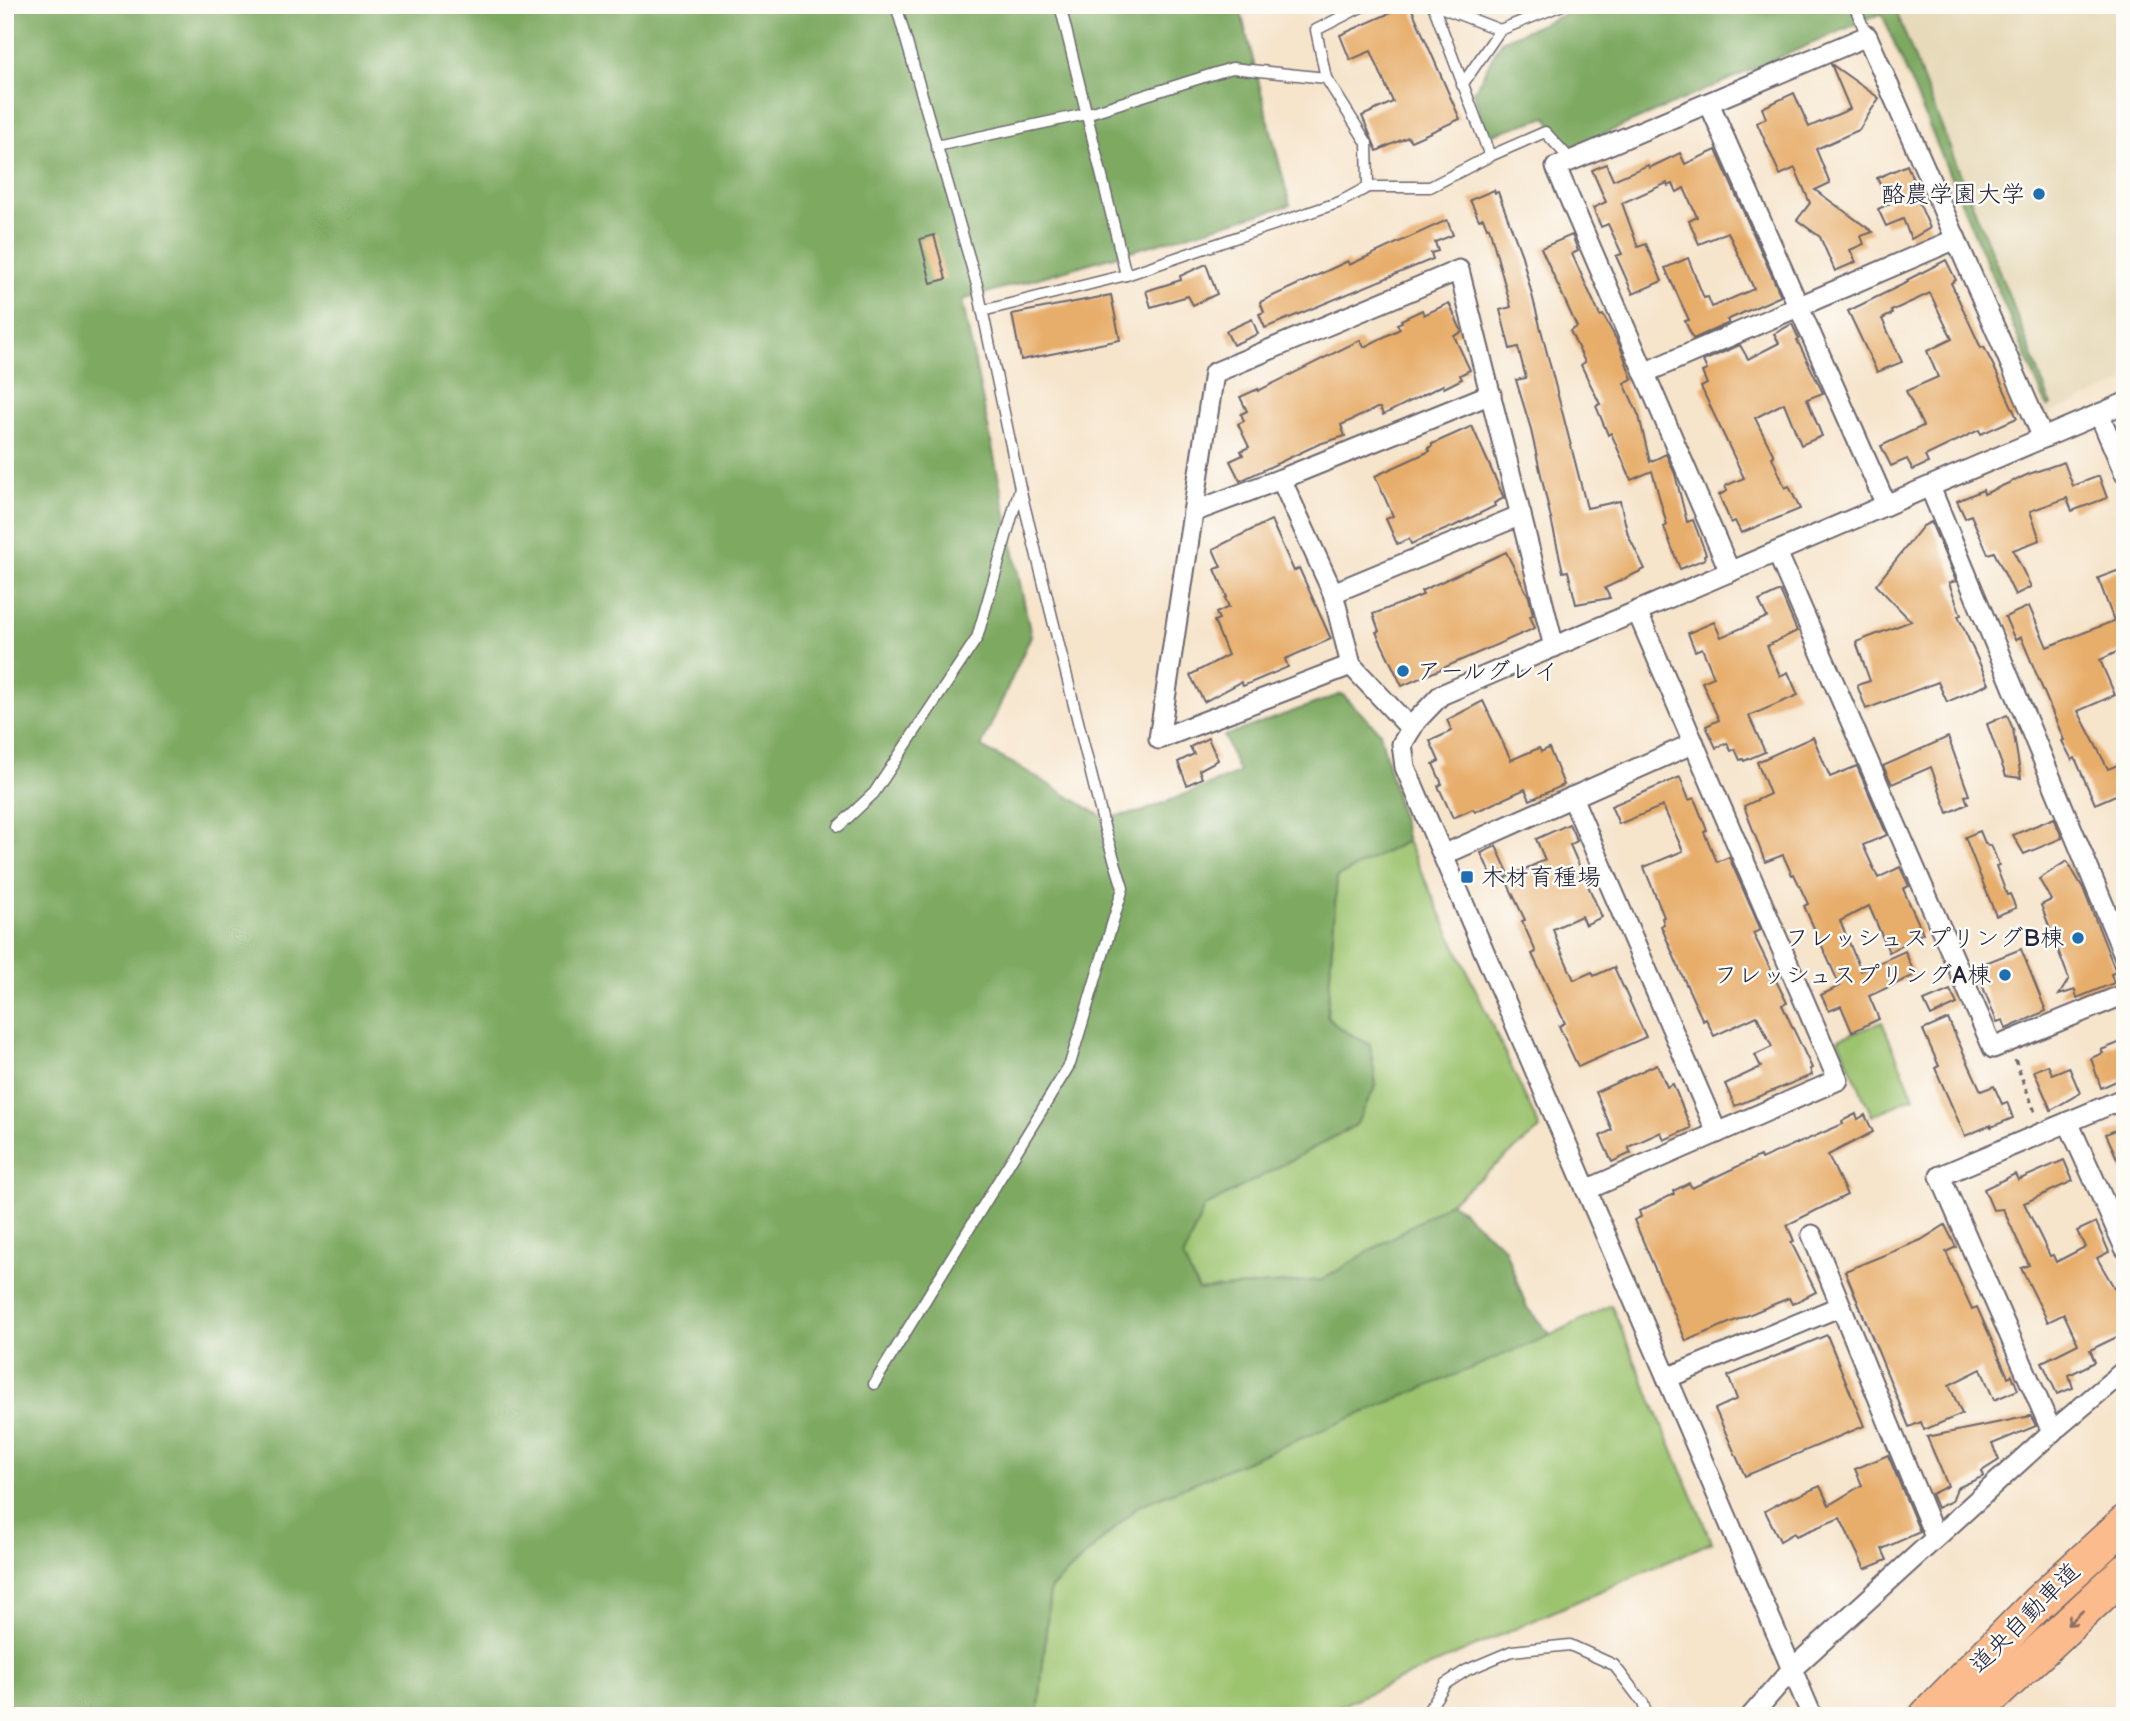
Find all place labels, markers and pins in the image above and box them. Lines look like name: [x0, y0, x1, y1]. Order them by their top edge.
place label: 酪農学園大学: [1881, 180, 2025, 209]
marker: 酪農学園大学: [2031, 186, 2047, 202]
place label: アールグレイ: [1417, 657, 1558, 686]
marker: アールグレイ: [1395, 663, 1411, 679]
place label: 木材育種場: [1481, 863, 1601, 892]
marker: 木材育種場: [1459, 869, 1475, 885]
place label: フレッシュスプリングB棟: [1785, 924, 2064, 953]
marker: フレッシュスプリングB棟: [2070, 930, 2086, 946]
place label: フレッシュスプリングA棟: [1714, 961, 1991, 990]
marker: フレッシュスプリングA棟: [1997, 967, 2013, 983]

